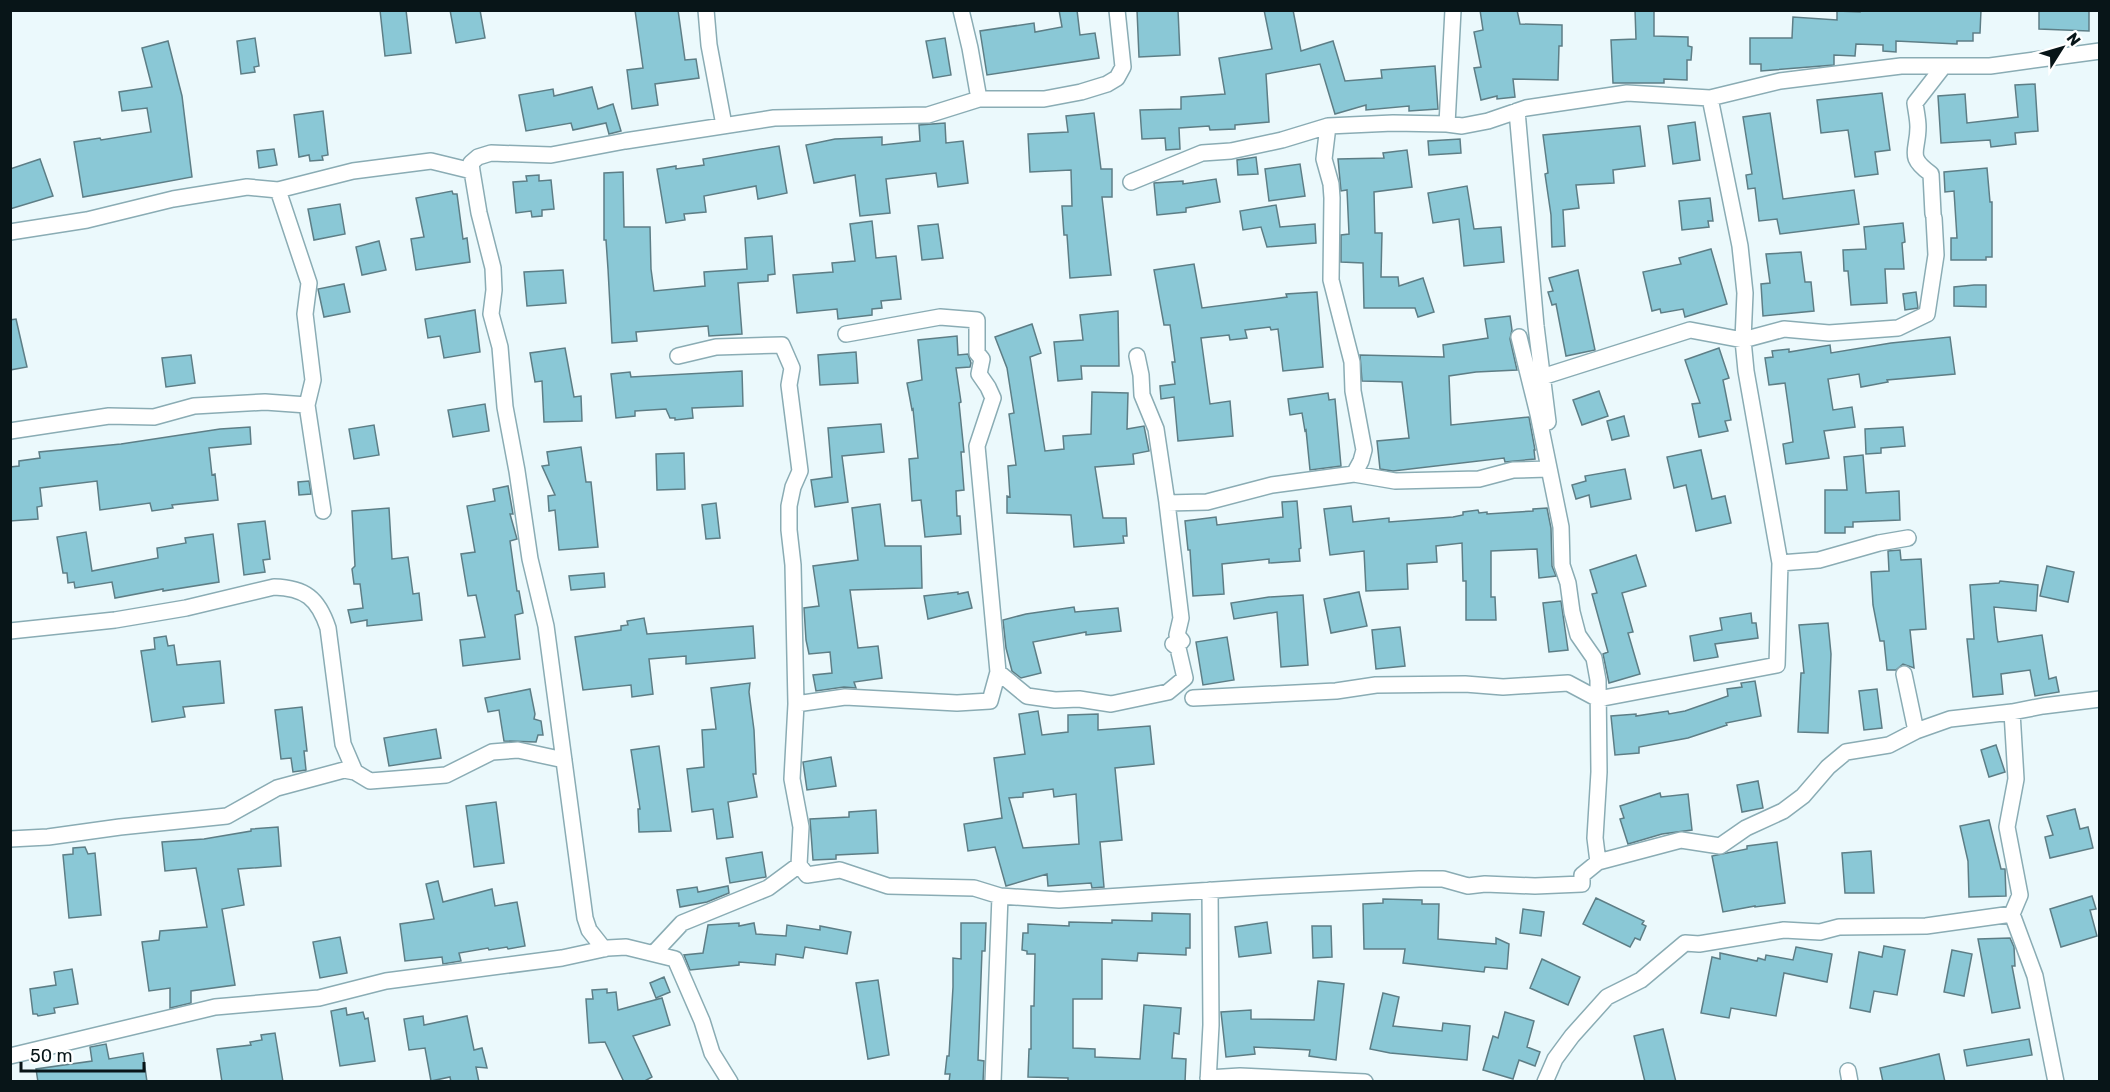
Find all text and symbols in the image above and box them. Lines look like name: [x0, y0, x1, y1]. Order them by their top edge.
north arrow: [2032, 18, 2092, 78]
text: N: [2063, 29, 2085, 50]
scale bar: [21, 1035, 144, 1073]
text: 50 m: [30, 1045, 73, 1067]

